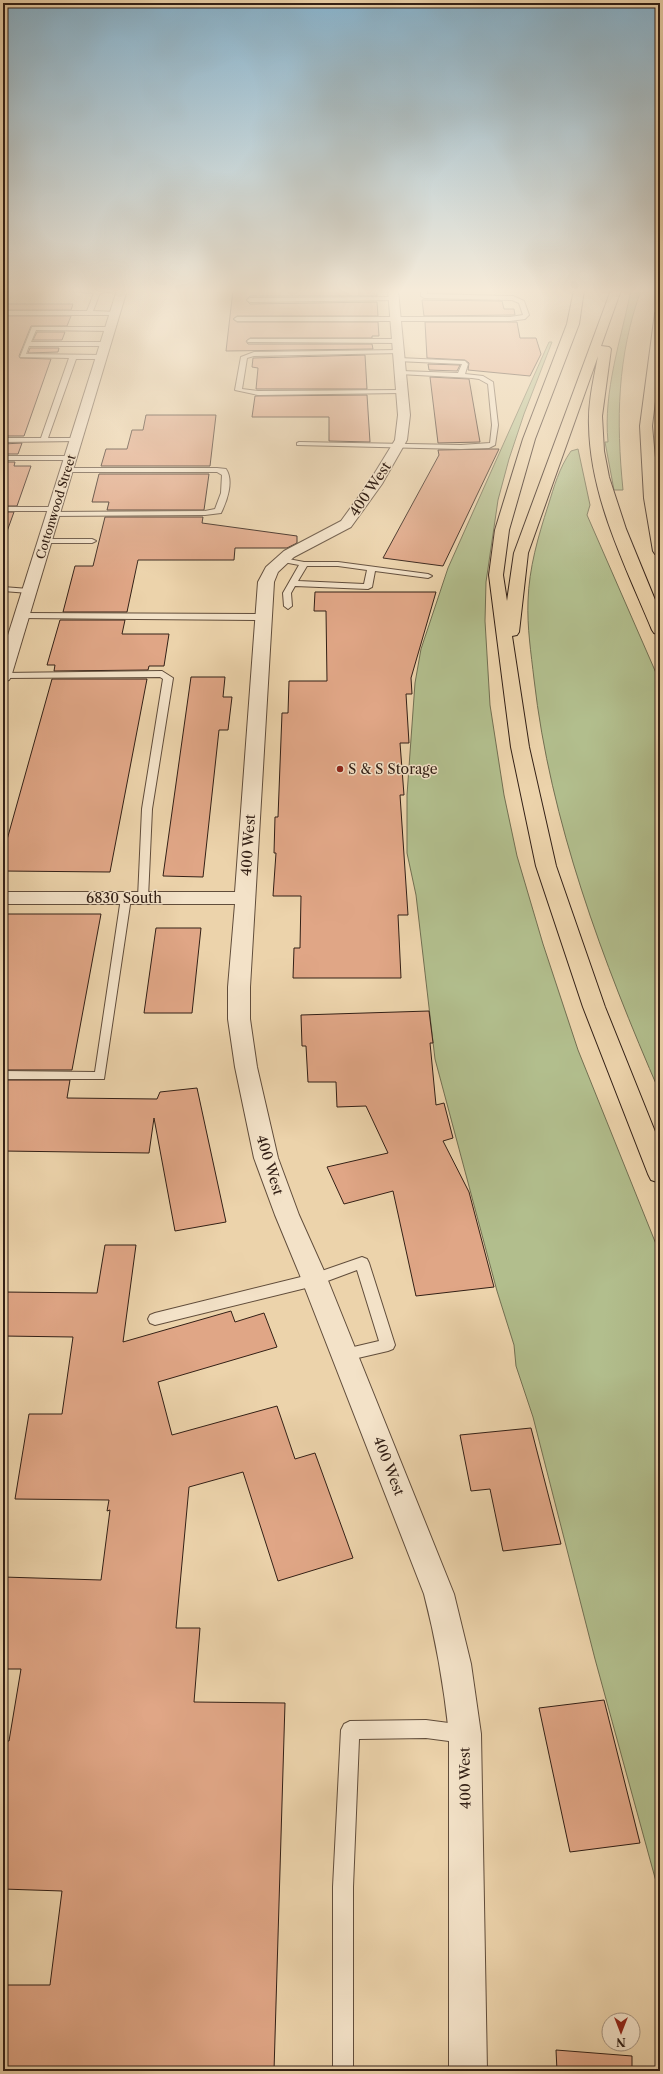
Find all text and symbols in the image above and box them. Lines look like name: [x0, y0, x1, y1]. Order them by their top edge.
street label: Cottonwood Street: [32, 452, 79, 561]
street label: 400 West: [345, 458, 395, 520]
place label: S & S Storage: [348, 760, 438, 778]
marker: S & S Storage: [335, 764, 345, 774]
street label: 400 West: [237, 813, 259, 877]
street label: 6830 South: [86, 889, 162, 907]
street label: 400 West: [252, 1133, 288, 1197]
street label: 400 West: [369, 1434, 409, 1498]
street label: 400 West: [455, 1747, 475, 1809]
north arrow: [601, 2012, 641, 2052]
text: N: [616, 2035, 626, 2049]

